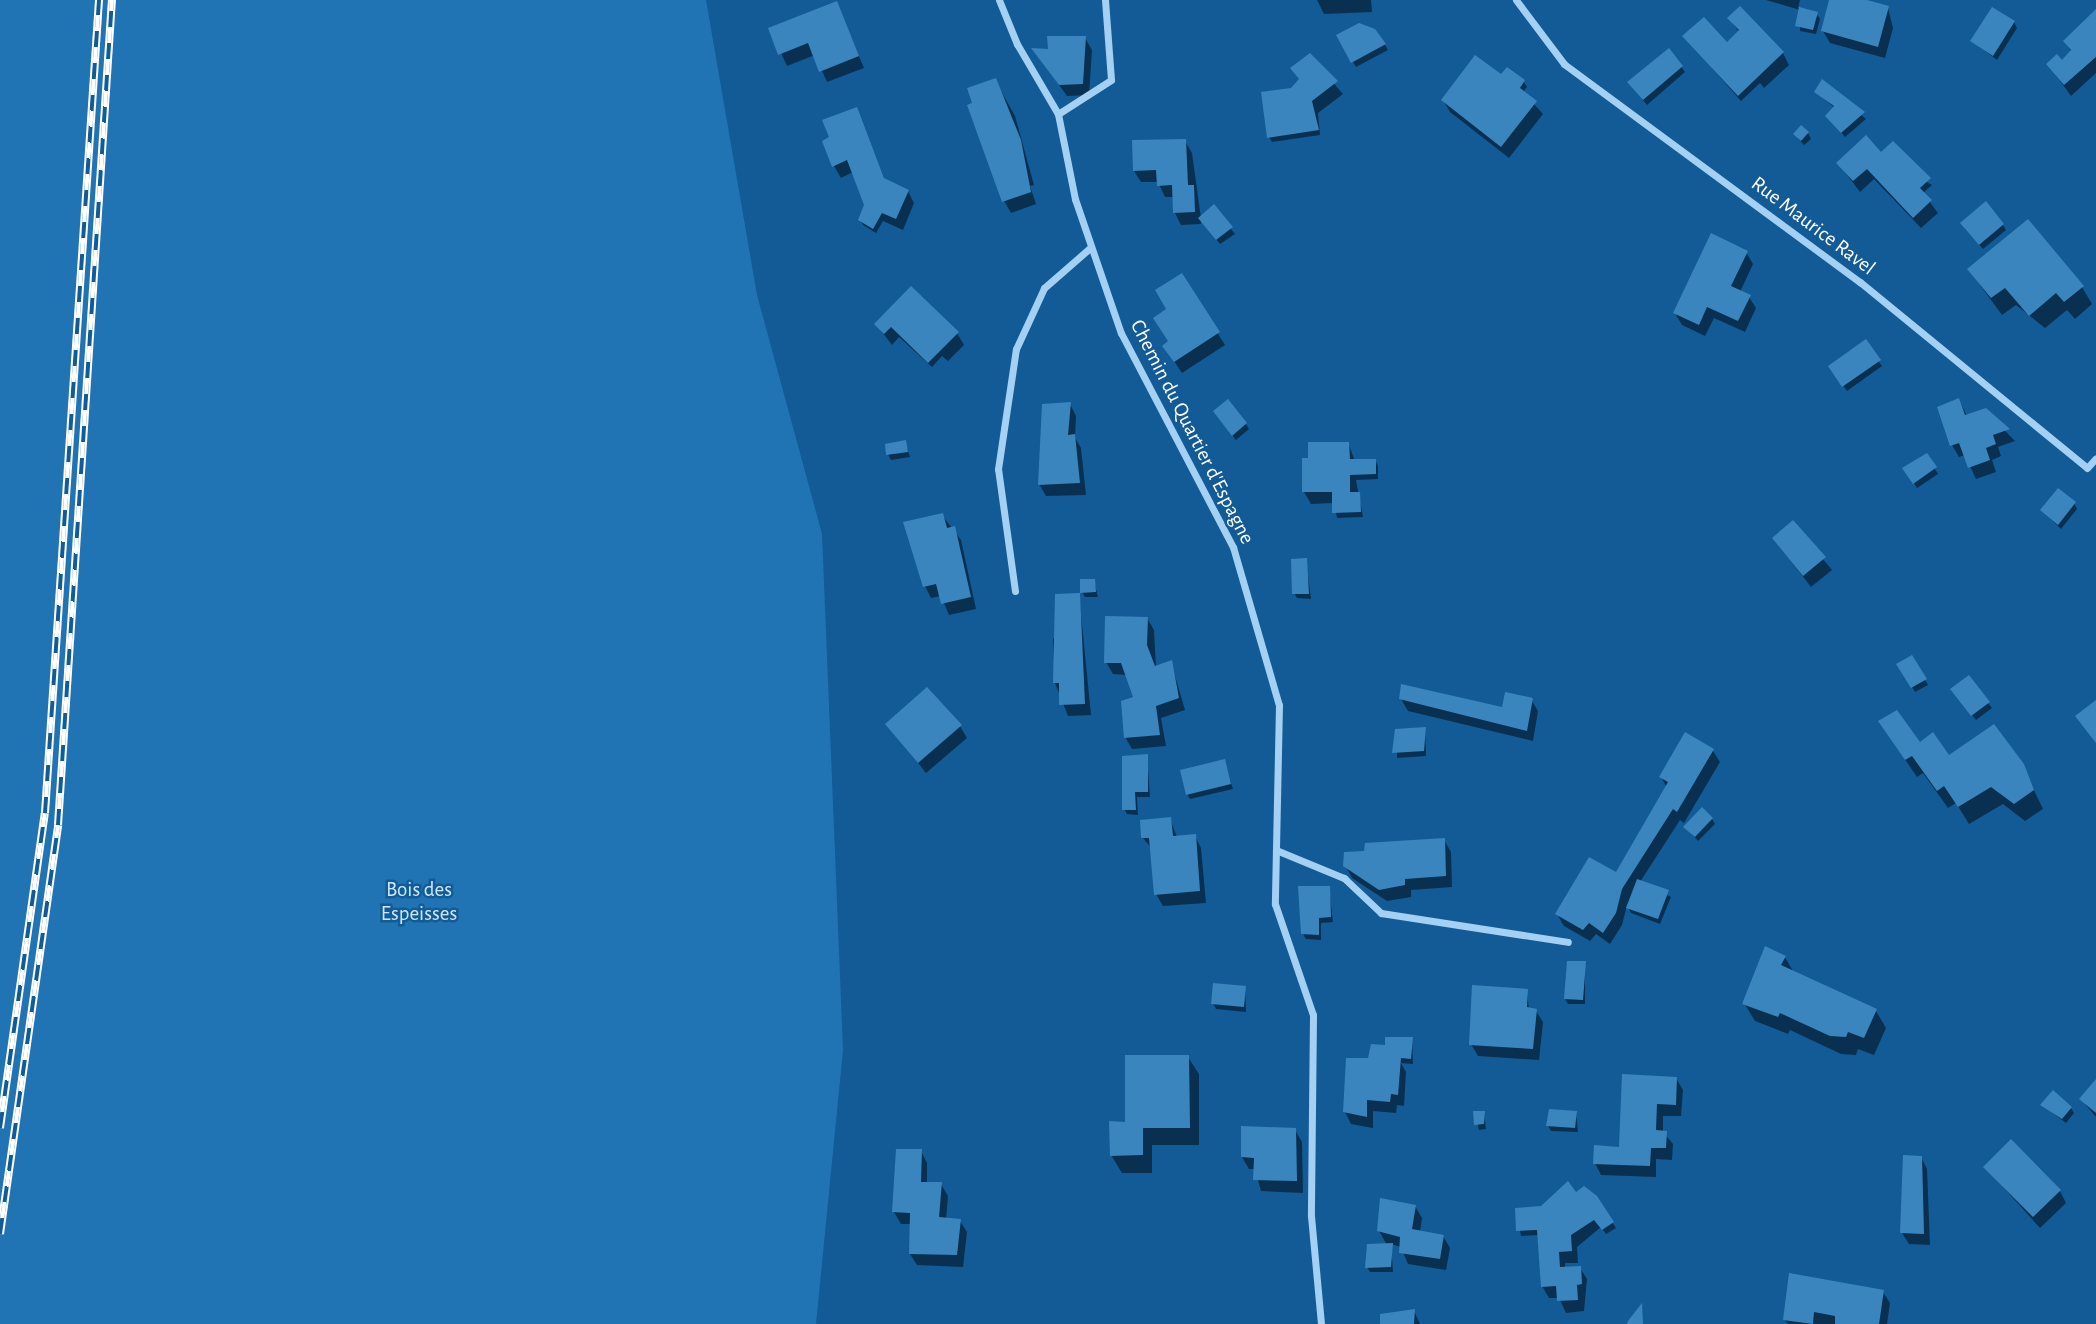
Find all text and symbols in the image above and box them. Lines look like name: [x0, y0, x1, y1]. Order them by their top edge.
street label: Rue Maurice Ravel: [1746, 171, 1880, 281]
street label: Chemin du Quartier d'Espagne: [1124, 316, 1260, 548]
park label: Bois des Espeisses: [381, 877, 457, 927]

